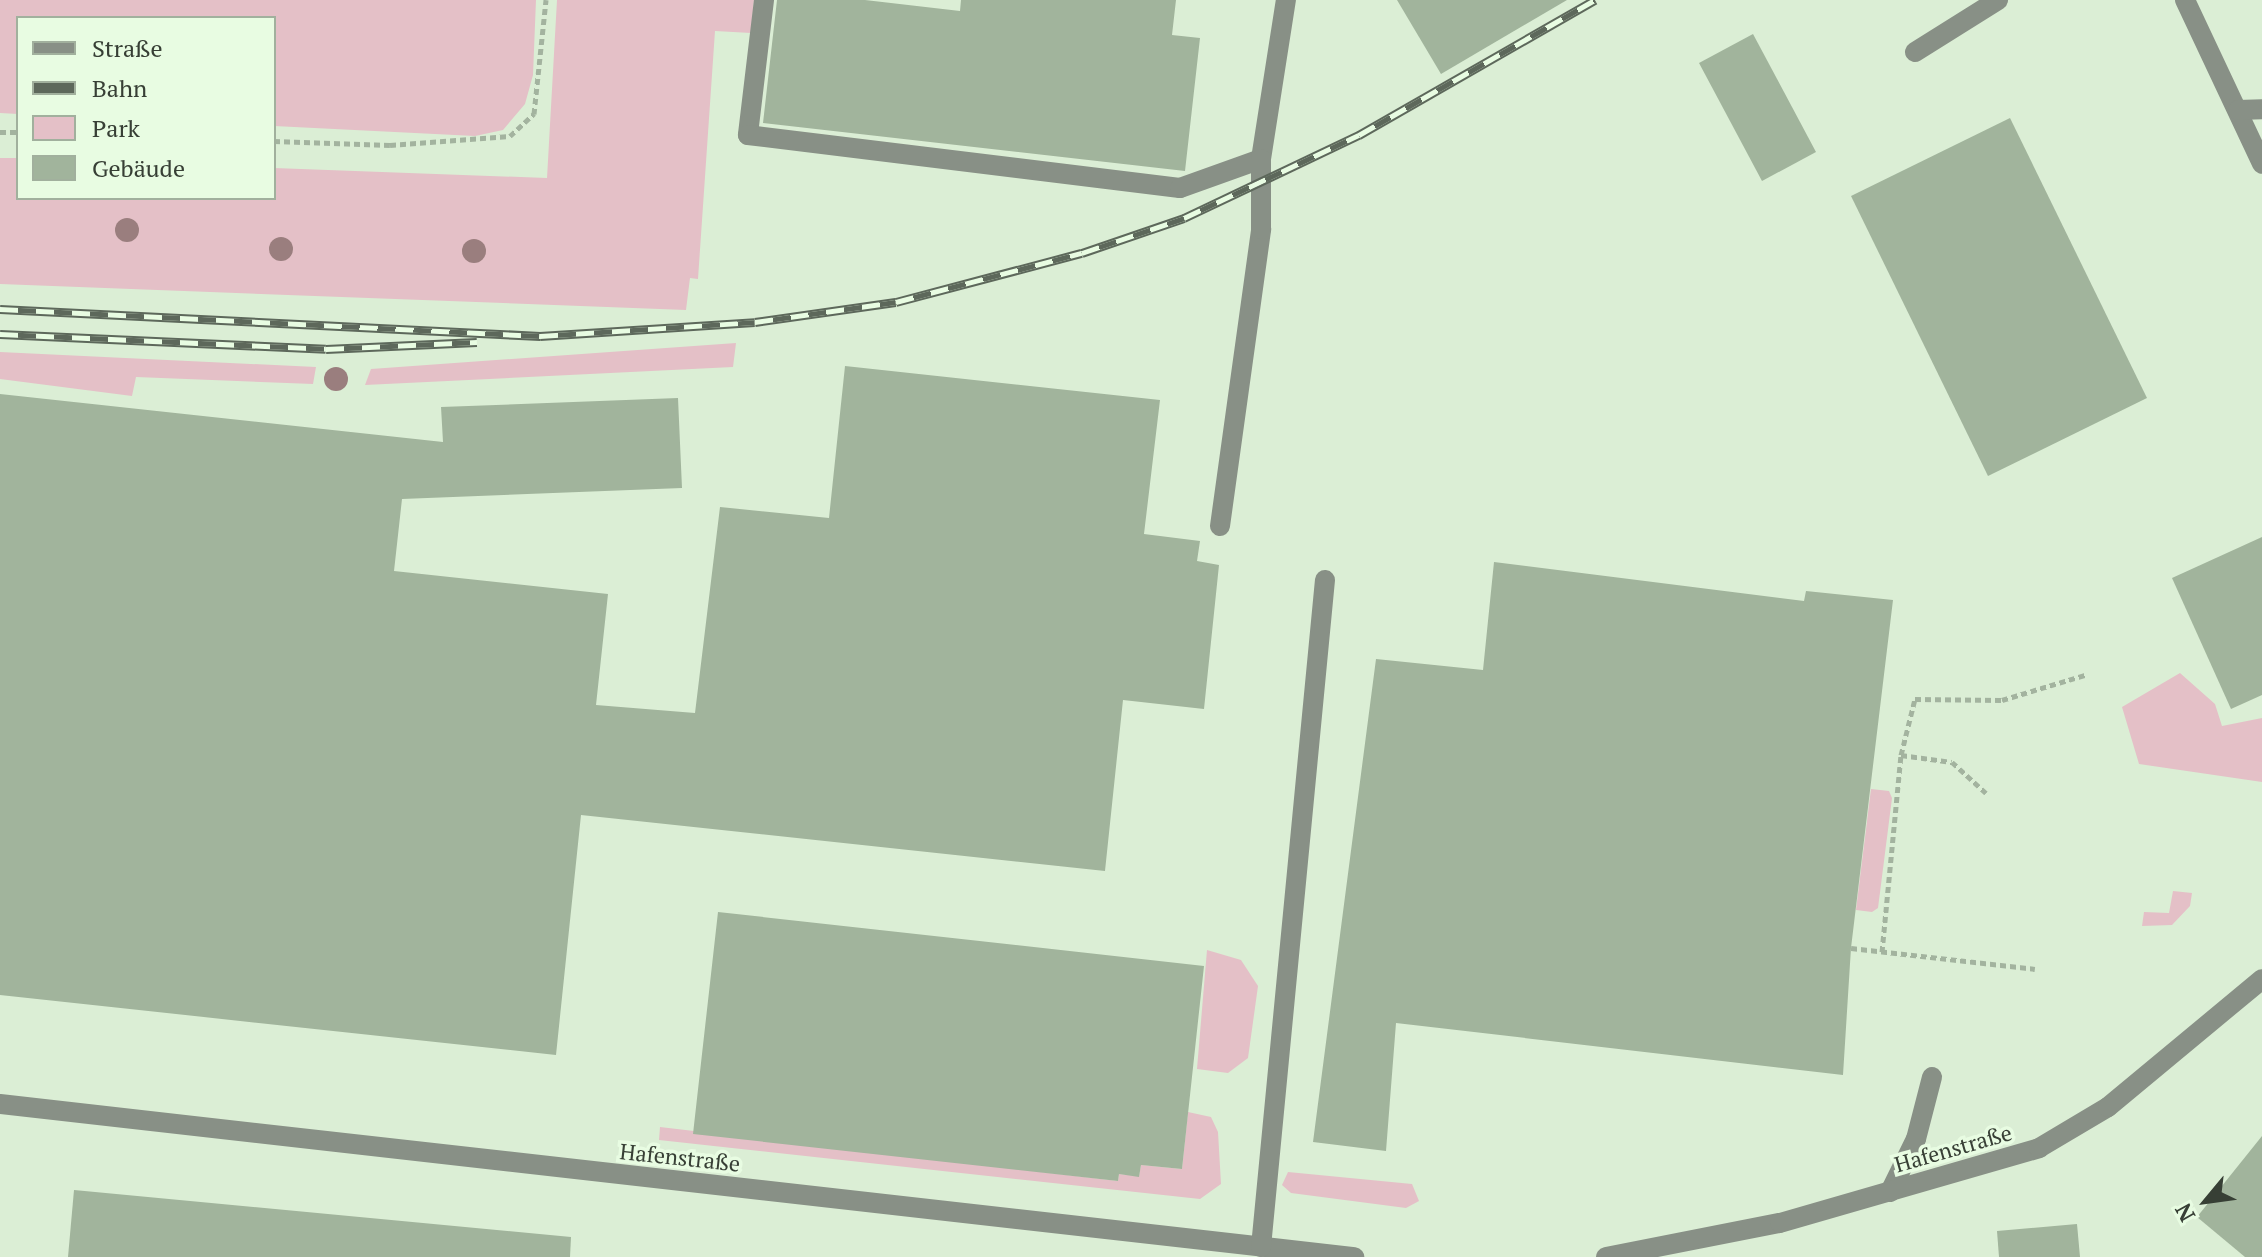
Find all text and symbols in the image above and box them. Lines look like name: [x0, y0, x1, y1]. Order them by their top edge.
legend: [16, 16, 276, 200]
text: Straße: [92, 32, 163, 64]
text: Bahn: [92, 72, 147, 104]
text: Park: [92, 112, 140, 144]
text: Gebäude: [92, 152, 185, 184]
street label: Hafenstraße: [1891, 1119, 2015, 1177]
street label: Hafenstraße: [619, 1138, 741, 1176]
north arrow: [2166, 1161, 2246, 1241]
text: N: [2168, 1199, 2201, 1227]

